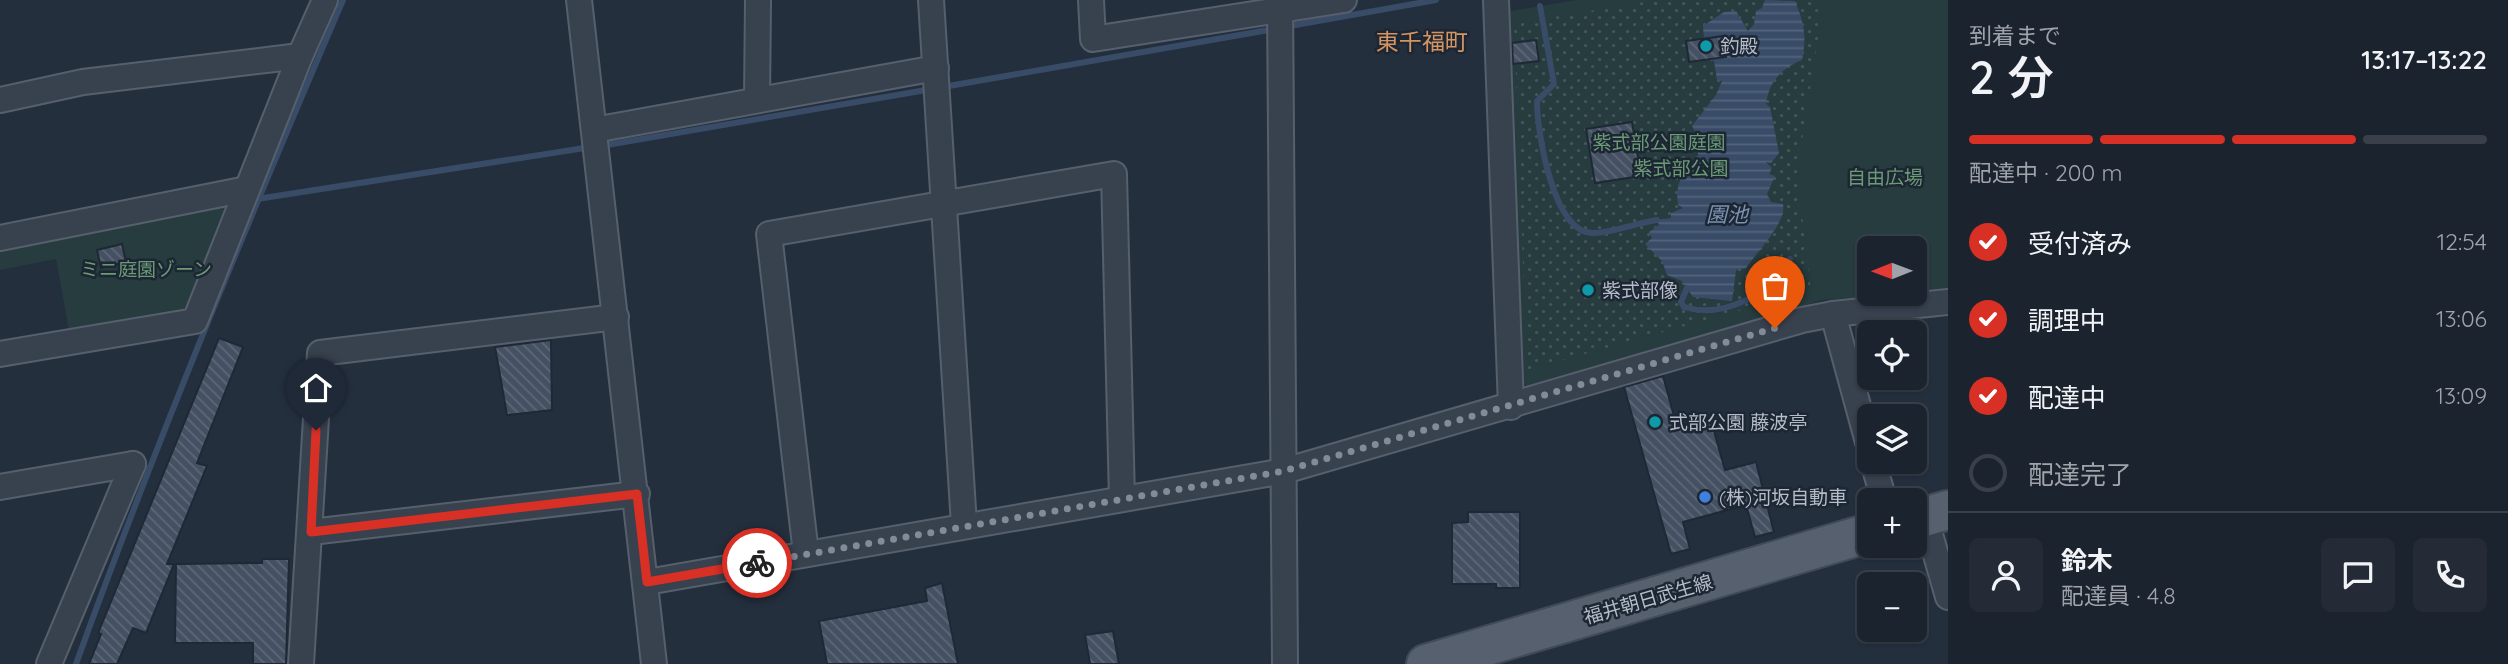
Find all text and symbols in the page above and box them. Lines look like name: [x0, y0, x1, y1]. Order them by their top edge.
text: 到着まで: [1969, 21, 2061, 50]
district label: 東千福町: [1376, 27, 1468, 56]
place label: 釣殿: [1720, 34, 1758, 58]
marker: 釣殿: [1698, 38, 1714, 54]
text: 13:17–13:22: [2361, 43, 2487, 76]
text: 2 分: [1969, 48, 2054, 106]
park label: 紫式部公園庭園: [1592, 130, 1726, 154]
park label: 紫式部公園: [1633, 156, 1729, 180]
text: 配達中 · 200 m: [1969, 158, 2122, 187]
park label: 自由広場: [1847, 165, 1923, 189]
water label: 園池: [1706, 201, 1750, 227]
icon: check: [1969, 223, 2007, 261]
text: 受付済み: [2028, 227, 2132, 260]
text: 12:54: [2437, 227, 2487, 256]
north arrow: [1857, 236, 1927, 306]
map controls: [1857, 236, 1927, 642]
pin: [1745, 256, 1805, 328]
park label: ミニ庭園ゾーン: [80, 257, 212, 281]
icon: bag: [1756, 267, 1794, 305]
place label: 紫式部像: [1602, 278, 1678, 302]
marker: 紫式部像: [1580, 282, 1596, 298]
icon: check: [1969, 300, 2007, 338]
text: 調理中: [2028, 304, 2106, 337]
text: 13:06: [2436, 304, 2487, 333]
button: locate: [1857, 320, 1927, 390]
pin: [286, 358, 346, 430]
icon: home: [297, 369, 335, 407]
icon: check: [1969, 377, 2007, 415]
text: 配達中: [2028, 381, 2106, 414]
text: 13:09: [2436, 381, 2487, 410]
button: layers: [1857, 404, 1927, 474]
place label: 式部公園 藤波亭: [1669, 410, 1807, 434]
marker: 式部公園 藤波亭: [1647, 414, 1663, 430]
text: 配達完了: [2028, 458, 2132, 491]
place label: (株)河坂自動車: [1719, 485, 1847, 509]
button: +: [1857, 488, 1927, 558]
marker: (株)河坂自動車: [1697, 489, 1713, 505]
courier: [722, 528, 792, 598]
button: person: [1969, 538, 2043, 612]
button: chat: [2321, 538, 2395, 612]
button: phone: [2413, 538, 2487, 612]
icon: bike: [738, 544, 776, 582]
text: 鈴木: [2061, 544, 2113, 577]
street label: 福井朝日武生線: [1581, 569, 1715, 629]
button: −: [1857, 572, 1927, 642]
text: 配達員 · 4.8: [2061, 581, 2176, 610]

